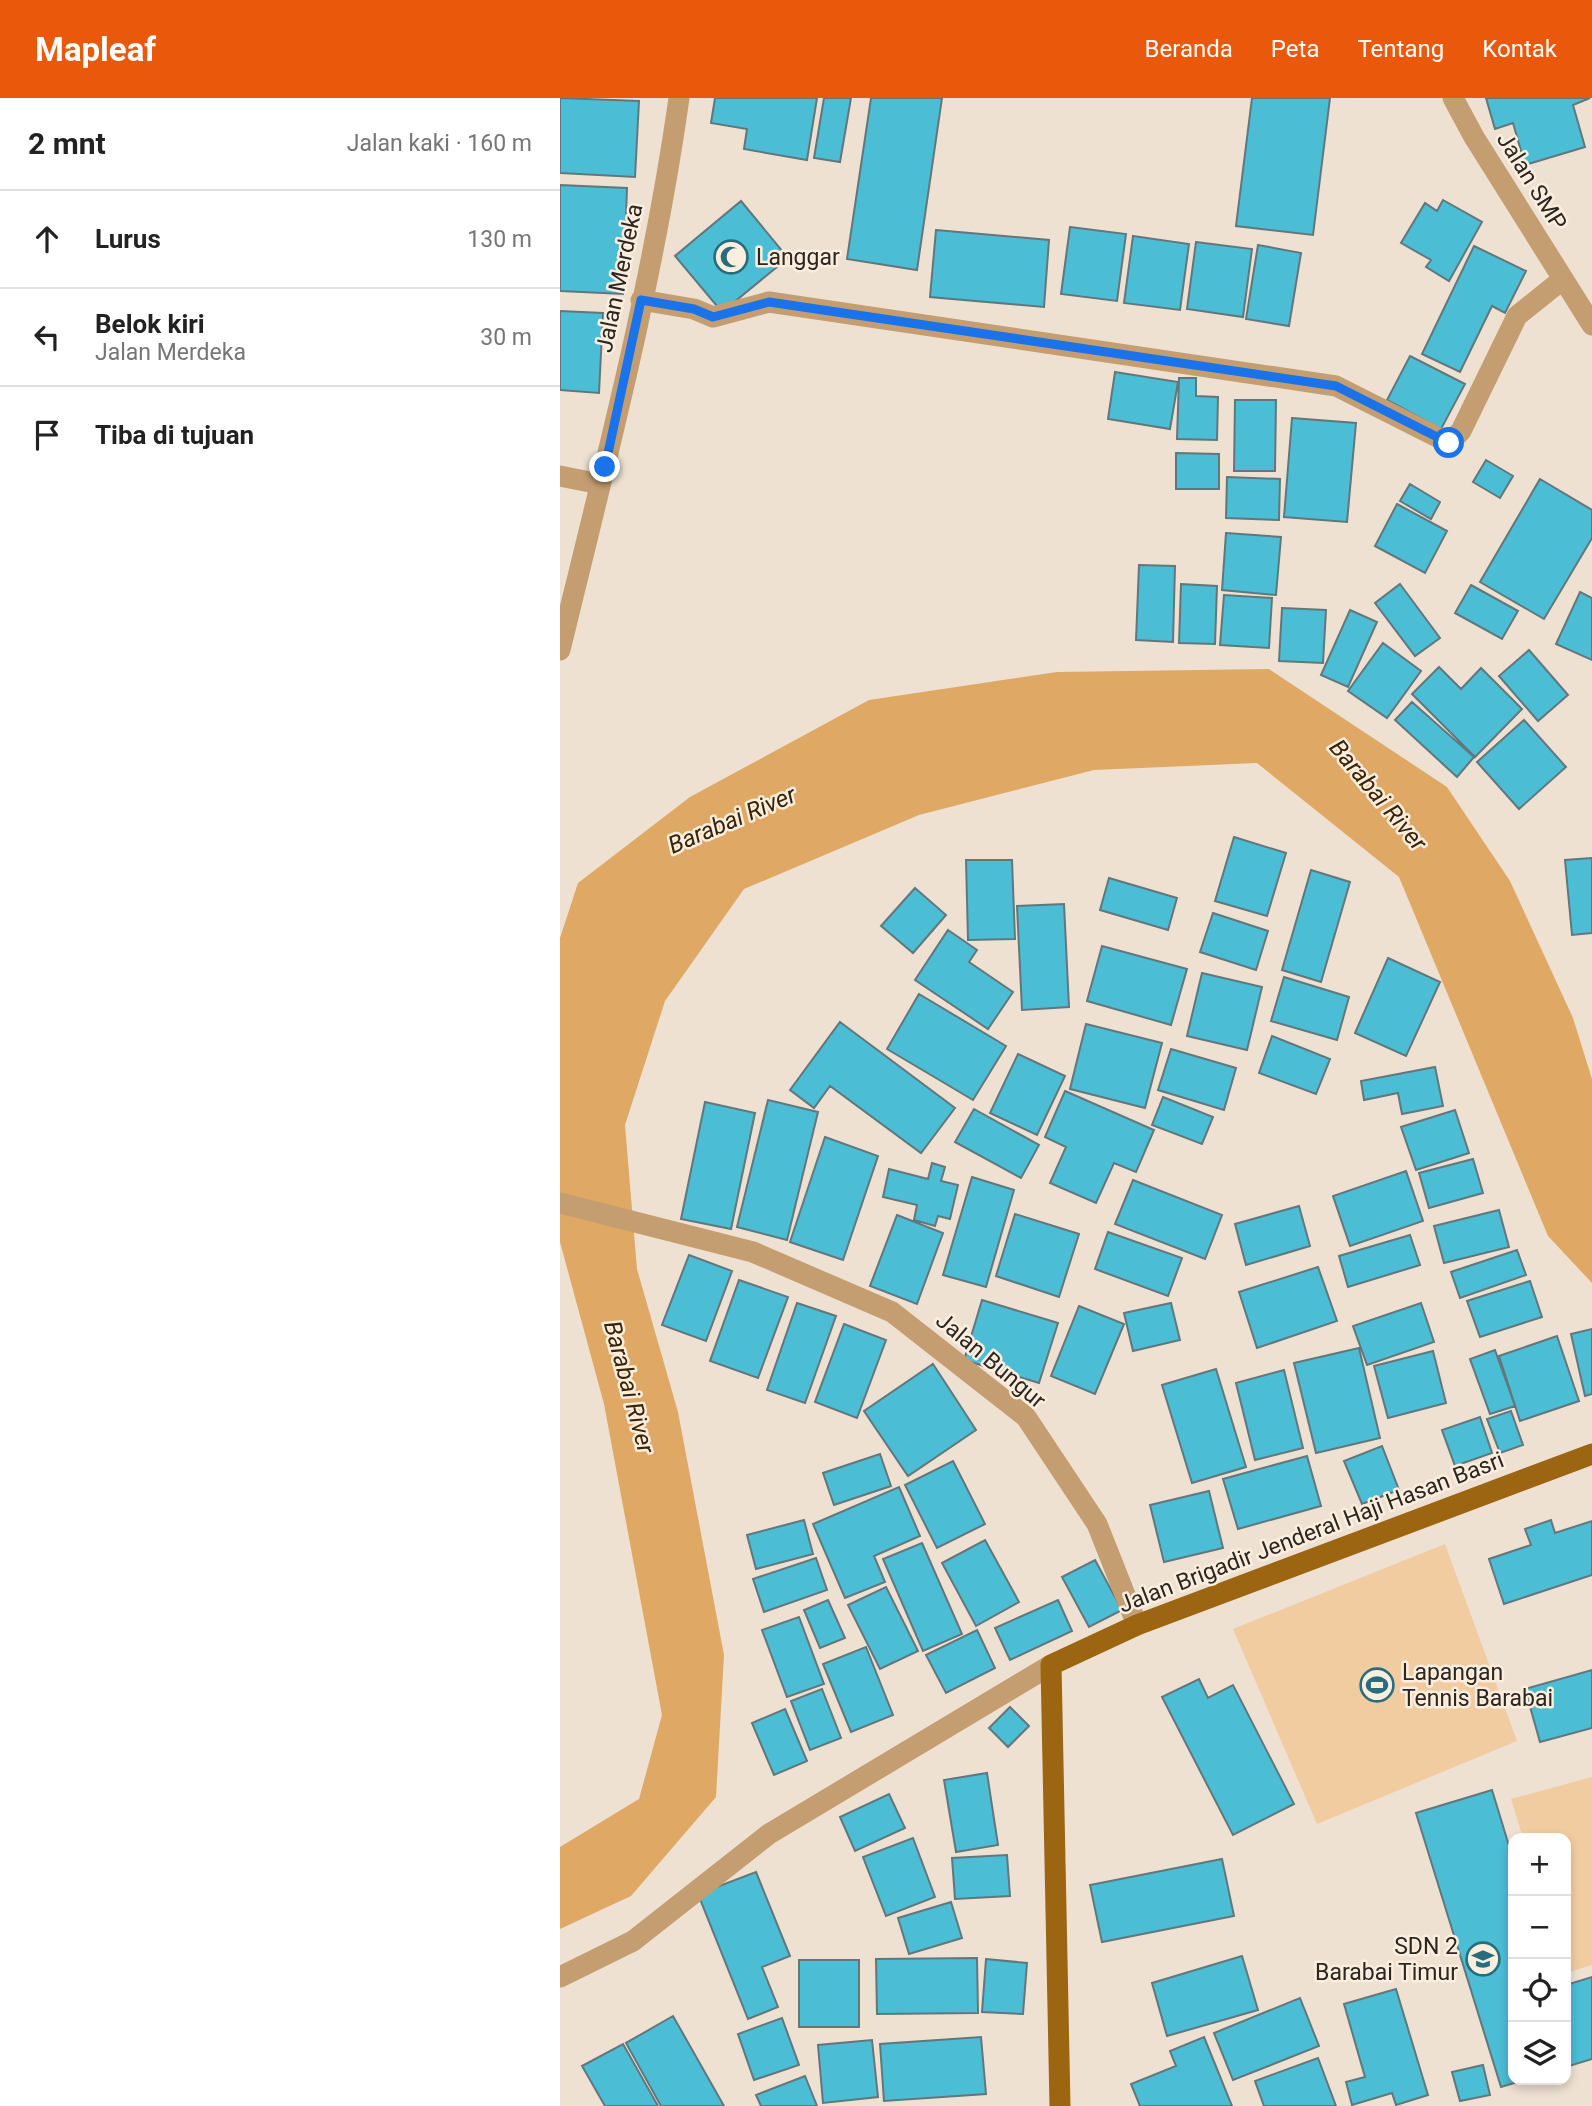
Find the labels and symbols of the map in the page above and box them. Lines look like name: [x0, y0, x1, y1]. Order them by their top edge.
street label: Jalan SMP: [1491, 127, 1572, 235]
street label: Jalan Merdeka: [591, 201, 648, 355]
mosque icon: Langgar: [712, 238, 750, 276]
place label: Langgar: [756, 244, 840, 271]
route start: [1433, 427, 1464, 458]
route end: [589, 451, 620, 482]
water label: Barabai River: [1324, 734, 1433, 857]
water label: Barabai River: [664, 780, 801, 859]
street label: Jalan Bungur: [930, 1307, 1051, 1414]
water label: Barabai River: [598, 1318, 660, 1457]
street label: Jalan Brigadir Jenderal Haji Hasan Basri: [1115, 1446, 1508, 1619]
place label: Lapangan Tennis Barabai: [1402, 1659, 1553, 1712]
sports icon: Lapangan Tennis Barabai: [1358, 1666, 1396, 1704]
place label: SDN 2 Barabai Timur: [1315, 1933, 1458, 1986]
school or university icon: SDN 2 Barabai Timur: [1464, 1940, 1502, 1978]

